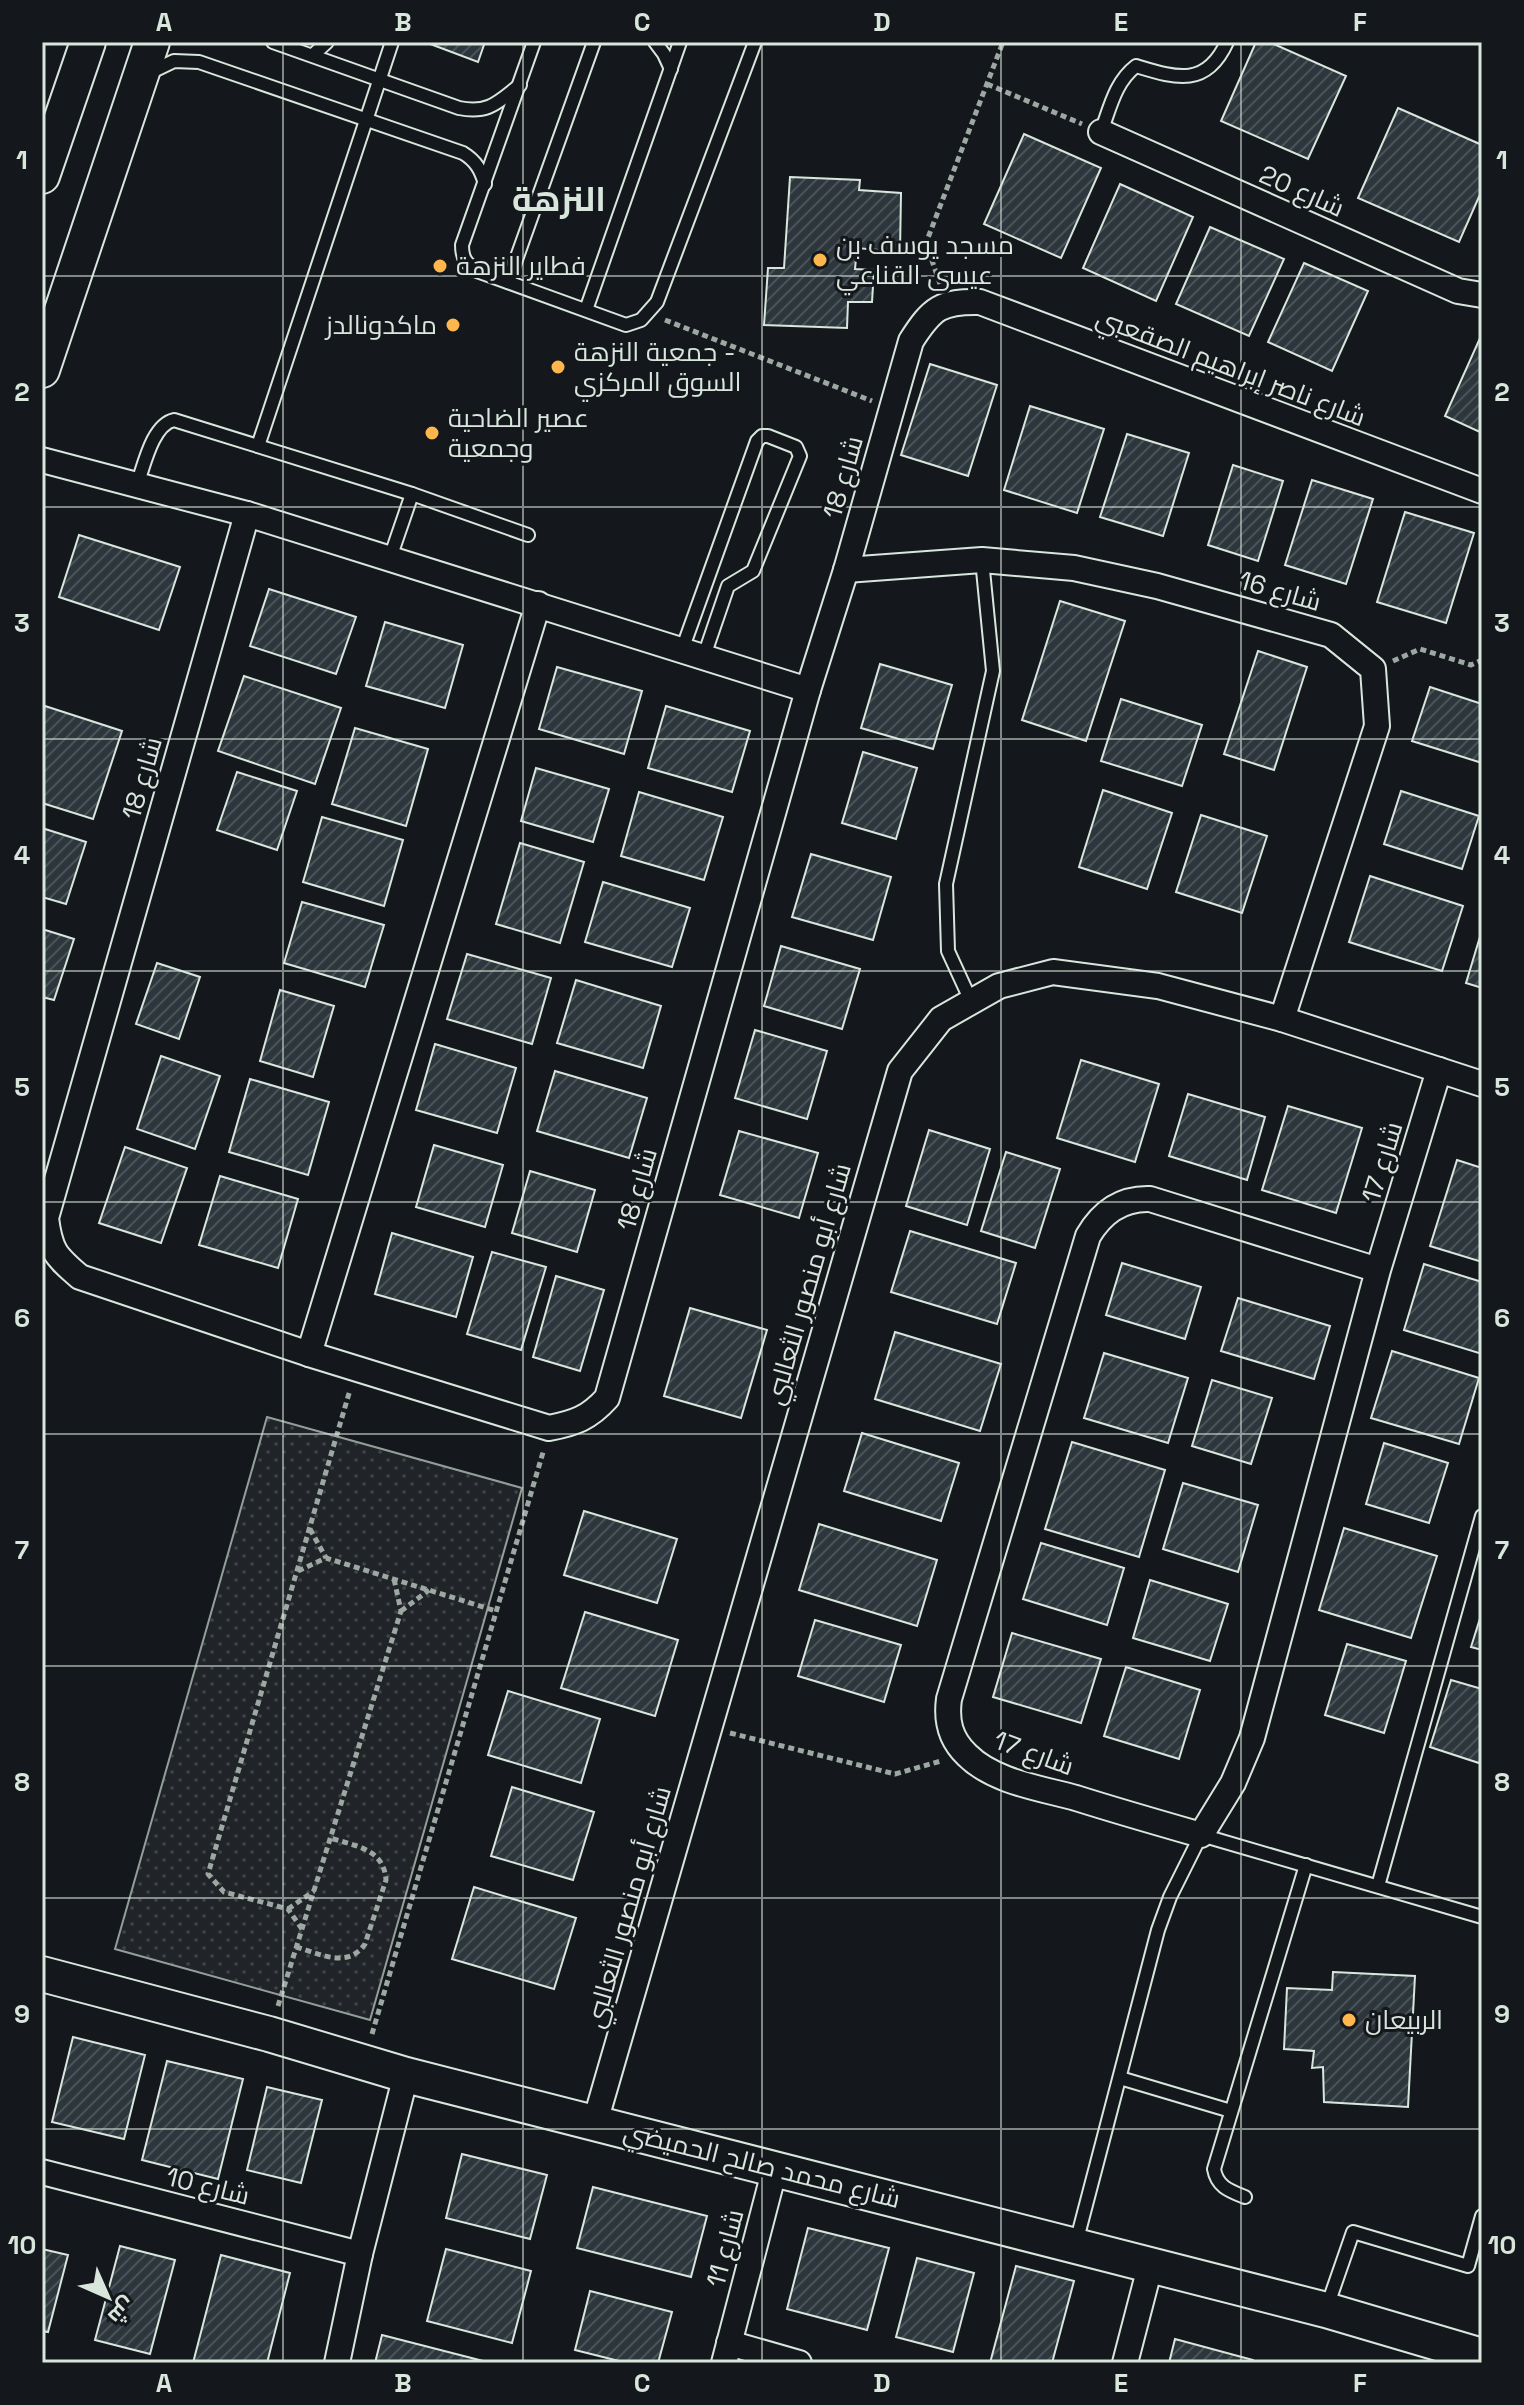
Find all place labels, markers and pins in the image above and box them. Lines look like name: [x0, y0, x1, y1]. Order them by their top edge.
place label: مسجد يوسف بن عيسى القناعي: [836, 228, 1014, 296]
place label: فطاير النزهة: [456, 249, 586, 283]
marker: مسجد يوسف بن عيسى القناعي: [811, 251, 829, 269]
marker: فطاير النزهة: [431, 257, 449, 275]
place label: ماكدونالدز: [324, 308, 437, 342]
marker: ماكدونالدز: [444, 316, 462, 334]
place label: جمعية النزهة - السوق المركزي: [574, 335, 742, 402]
marker: جمعية النزهة - السوق المركزي: [549, 358, 567, 376]
place label: عصير الضاحية وجمعية: [448, 401, 589, 465]
marker: عصير الضاحية وجمعية: [423, 424, 441, 442]
place label: الربيعان: [1365, 2003, 1443, 2037]
marker: الربيعان: [1340, 2011, 1358, 2029]

